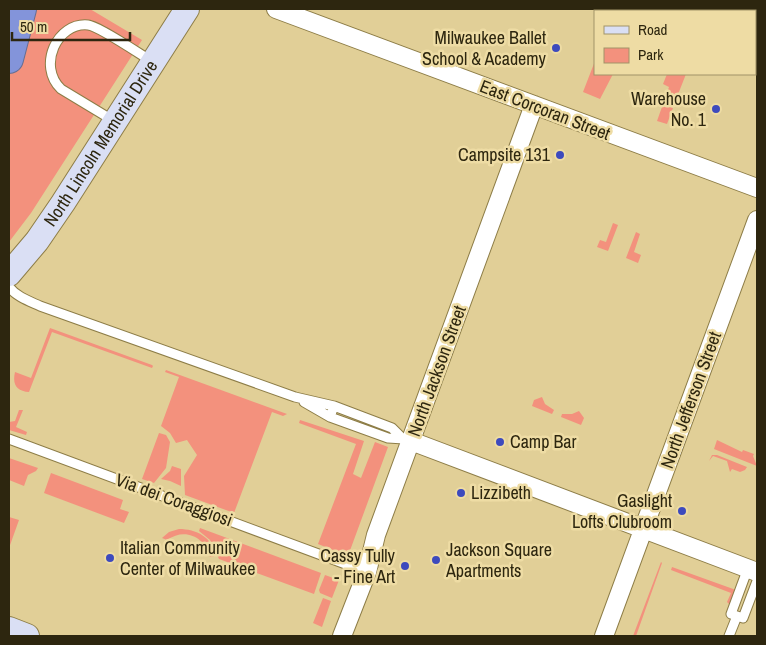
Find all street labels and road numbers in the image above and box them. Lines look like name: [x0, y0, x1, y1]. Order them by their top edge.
street label: North Lincoln Memorial Drive: [38, 55, 163, 231]
street label: East Corcoran Street: [476, 73, 614, 146]
street label: North Jackson Street: [401, 302, 472, 440]
street label: North Jefferson Street: [654, 328, 727, 472]
street label: Via dei Coraggiosi: [112, 467, 236, 532]

